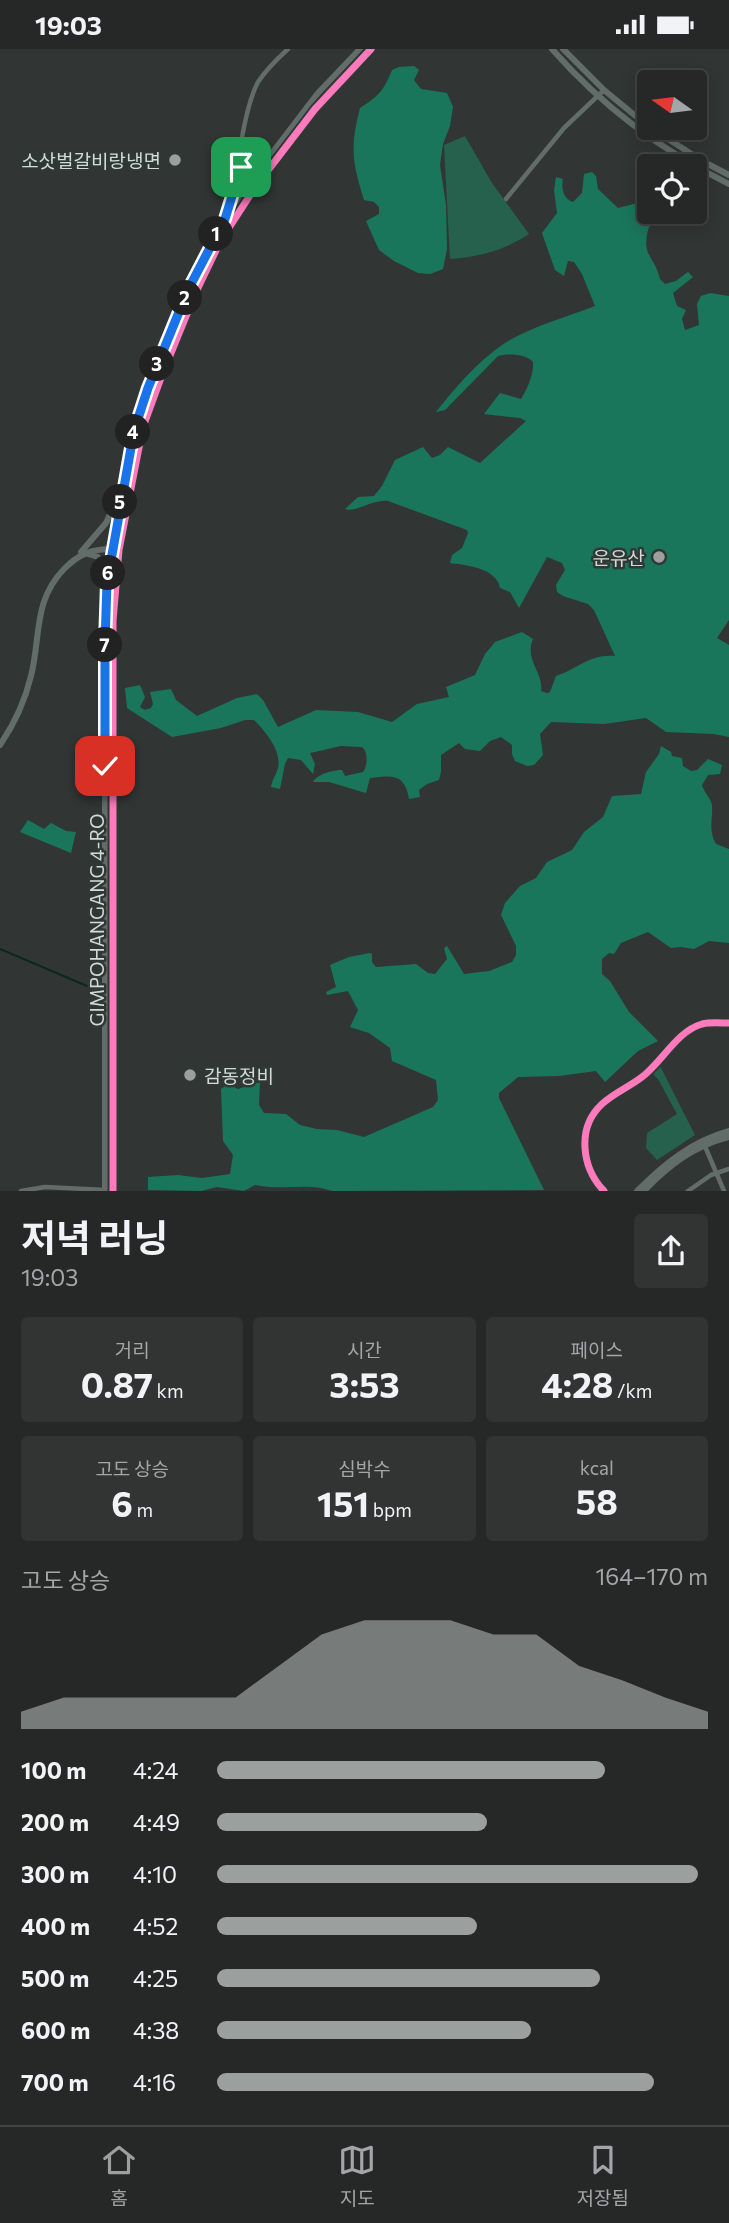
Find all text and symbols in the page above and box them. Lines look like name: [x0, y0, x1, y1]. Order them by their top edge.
text: 19:03: [35, 9, 102, 40]
north arrow: [637, 70, 707, 140]
map controls: [637, 70, 707, 224]
pin: [211, 137, 271, 197]
icon: arrive: [222, 148, 260, 186]
place label: 소삿벌갈비랑냉면: [21, 149, 161, 172]
marker: 소삿벌갈비랑냉면: [167, 152, 183, 168]
button: locate: [637, 154, 707, 224]
pin: 1: [198, 217, 234, 251]
text: 1: [211, 222, 220, 245]
pin: 2: [168, 281, 202, 315]
text: 2: [179, 286, 190, 309]
pin: 3: [140, 347, 174, 381]
text: 3: [151, 352, 162, 375]
pin: 4: [116, 415, 150, 449]
text: 4: [127, 420, 138, 443]
pin: 5: [102, 484, 138, 519]
text: 5: [114, 490, 125, 513]
place label: 운유산: [593, 546, 645, 569]
marker: 운유산: [651, 549, 667, 565]
pin: 6: [90, 555, 126, 591]
text: 6: [102, 561, 113, 584]
pin: 7: [88, 627, 122, 663]
text: 7: [99, 633, 110, 656]
pin: [75, 736, 135, 796]
icon: check: [86, 747, 124, 785]
street label: GIMPOHANGANG 4-RO: [85, 814, 108, 1026]
place label: 감동정비: [204, 1064, 274, 1087]
marker: 감동정비: [182, 1067, 198, 1083]
text: 저녁 러닝: [21, 1213, 168, 1260]
button: share: [634, 1214, 708, 1288]
text: 19:03: [21, 1263, 78, 1291]
text: 거리: [115, 1338, 150, 1361]
text: 시간: [347, 1338, 382, 1361]
text: 페이스: [571, 1338, 623, 1361]
text: 0.87: [81, 1362, 153, 1405]
text: 3:53: [329, 1362, 400, 1405]
text: 4:28: [541, 1362, 613, 1405]
text: km: [153, 1379, 183, 1402]
text: /km: [613, 1379, 652, 1402]
text: kcal: [580, 1456, 614, 1479]
text: 고도 상승: [95, 1457, 169, 1480]
text: 심박수: [338, 1457, 391, 1480]
text: 58: [576, 1479, 618, 1522]
text: 6: [111, 1481, 133, 1524]
text: 151: [317, 1481, 369, 1524]
text: m: [133, 1498, 153, 1521]
text: bpm: [369, 1498, 412, 1521]
text: 164–170 m: [595, 1562, 708, 1590]
text: 고도 상승: [21, 1566, 110, 1594]
text: 100 m: [21, 1756, 86, 1784]
text: 4:24: [133, 1756, 178, 1784]
text: 200 m: [21, 1808, 89, 1836]
text: 4:49: [133, 1808, 180, 1836]
text: 300 m: [21, 1860, 89, 1888]
text: 4:10: [133, 1860, 177, 1888]
text: 400 m: [21, 1912, 90, 1940]
text: 4:52: [133, 1912, 178, 1940]
text: 500 m: [21, 1964, 89, 1992]
text: 4:25: [133, 1964, 178, 1992]
text: 600 m: [21, 2016, 90, 2044]
text: 4:38: [133, 2016, 179, 2044]
text: 700 m: [21, 2068, 89, 2096]
text: 4:16: [133, 2068, 176, 2096]
tab: 홈: [100, 2141, 138, 2210]
tab: 지도: [338, 2141, 376, 2210]
tab: 저장됨: [576, 2141, 629, 2210]

